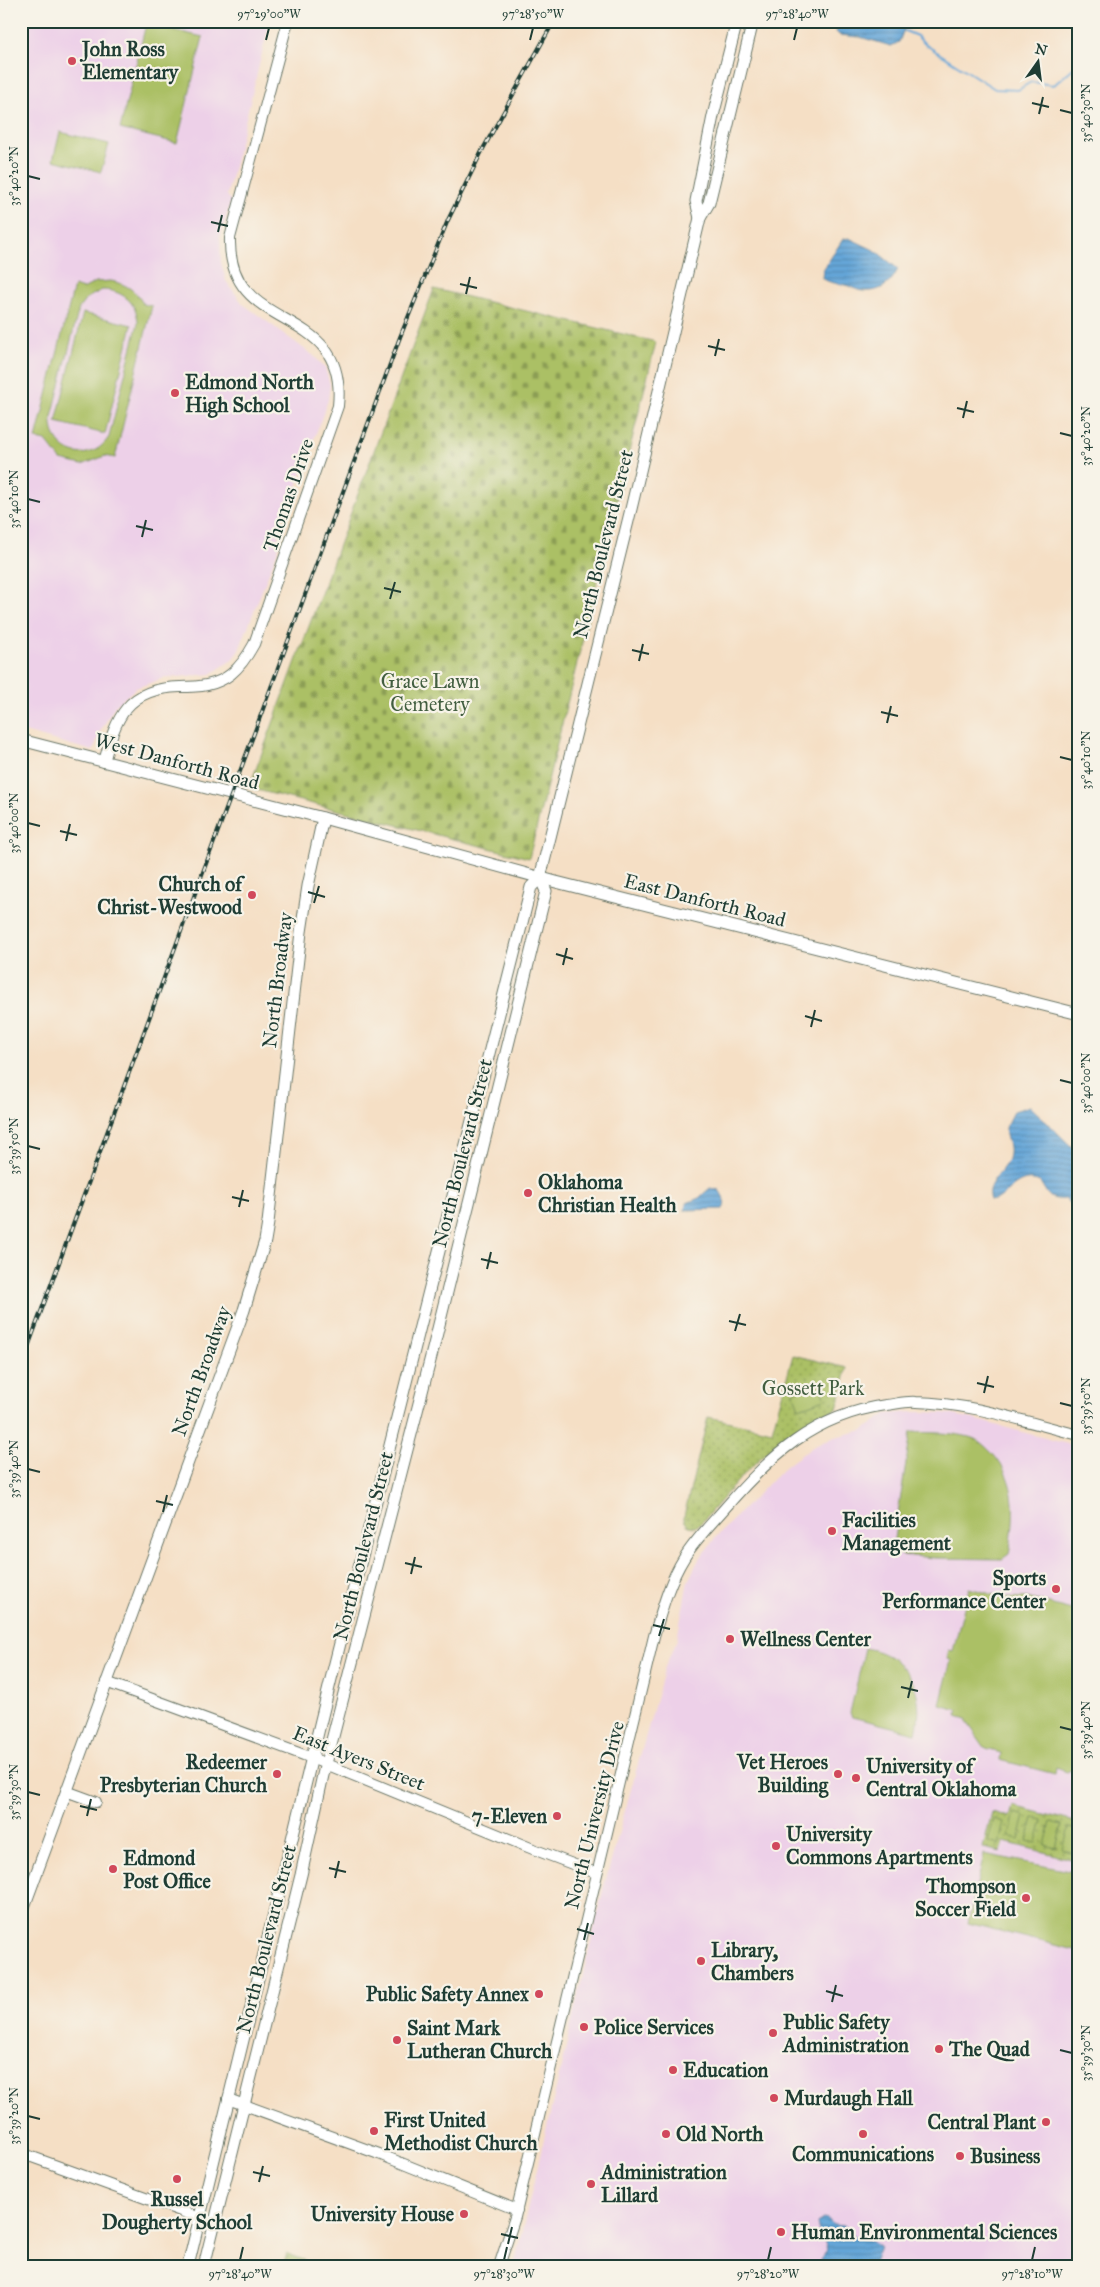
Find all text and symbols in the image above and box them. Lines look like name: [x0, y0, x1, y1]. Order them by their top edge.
text: 97°29'00"W: [237, 7, 301, 21]
text: 97°28'50"W: [502, 7, 565, 21]
text: 97°28'40"W: [765, 7, 829, 21]
place label: John Ross Elementary: [79, 37, 180, 85]
north arrow: [1012, 38, 1062, 88]
text: N: [1033, 40, 1049, 60]
marker: John Ross Elementary: [66, 55, 78, 67]
text: 35°40'30"N: [1079, 84, 1093, 142]
text: 35°40'20"N: [7, 146, 21, 206]
place label: Edmond North High School: [185, 370, 315, 418]
marker: Edmond North High School: [169, 387, 181, 399]
text: 35°40'20"N: [1079, 406, 1093, 466]
street label: Thomas Drive: [257, 435, 319, 555]
street label: North Boulevard Street: [568, 447, 638, 641]
text: 35°40'10"N: [7, 470, 21, 528]
park label: Grace Lawn Cemetery: [381, 669, 480, 716]
street label: West Danforth Road: [92, 727, 262, 795]
text: 35°40'10"N: [1079, 731, 1093, 789]
text: 35°40'00"N: [7, 792, 21, 854]
street label: East Danforth Road: [622, 868, 788, 932]
place label: Church of Christ-Westwood: [97, 872, 245, 919]
marker: Church of Christ-Westwood: [246, 889, 258, 901]
street label: North Broadway: [257, 910, 297, 1049]
text: 35°40'00"N: [1079, 1052, 1093, 1114]
street label: North Boulevard Street: [427, 1056, 497, 1250]
text: 35°39'50"N: [7, 1117, 21, 1175]
place label: Oklahoma Christian Health: [538, 1170, 677, 1217]
marker: Oklahoma Christian Health: [522, 1187, 534, 1199]
street label: North Broadway: [166, 1302, 236, 1439]
park label: Gossett Park: [762, 1376, 865, 1400]
text: 35°39'50"N: [1079, 1377, 1093, 1435]
text: 35°39'40"N: [7, 1440, 21, 1498]
street label: North Boulevard Street: [328, 1449, 398, 1643]
place label: Facilities Management: [842, 1508, 952, 1556]
marker: Facilities Management: [826, 1525, 838, 1537]
place label: Sports Performance Center: [882, 1566, 1047, 1613]
marker: Sports Performance Center: [1050, 1583, 1062, 1595]
place label: Wellness Center: [740, 1627, 871, 1651]
marker: Wellness Center: [724, 1633, 736, 1645]
text: 35°39'40"N: [1079, 1701, 1093, 1759]
street label: North University Drive: [559, 1718, 629, 1912]
street label: East Ayers Street: [289, 1721, 429, 1795]
place label: Redeemer Presbyterian Church: [100, 1750, 268, 1798]
place label: Vet Heroes Building: [736, 1750, 829, 1798]
place label: University of Central Oklahoma: [866, 1754, 1017, 1801]
text: 35°39'30"N: [7, 1764, 21, 1820]
marker: Redeemer Presbyterian Church: [271, 1768, 283, 1780]
marker: Vet Heroes Building: [832, 1768, 844, 1780]
marker: University of Central Oklahoma: [850, 1772, 862, 1784]
place label: 7-Eleven: [472, 1804, 547, 1828]
marker: 7-Eleven: [551, 1810, 563, 1822]
place label: University Commons Apartments: [786, 1822, 973, 1870]
marker: University Commons Apartments: [770, 1840, 782, 1852]
street label: North Boulevard Street: [231, 1842, 301, 2036]
place label: Edmond Post Office: [123, 1846, 211, 1893]
marker: Edmond Post Office: [107, 1863, 119, 1875]
place label: Thompson Soccer Field: [915, 1874, 1017, 1921]
marker: Thompson Soccer Field: [1020, 1892, 1032, 1904]
place label: Library, Chambers: [711, 1938, 794, 1985]
marker: Library, Chambers: [695, 1955, 707, 1967]
place label: Public Safety Annex: [366, 1982, 530, 2007]
marker: Public Safety Annex: [533, 1988, 545, 2000]
place label: Public Safety Administration: [781, 2010, 909, 2057]
place label: Police Services: [594, 2015, 714, 2039]
place label: Saint Mark Lutheran Church: [407, 2016, 553, 2063]
marker: Police Services: [578, 2021, 590, 2033]
text: 35°39'30"N: [1079, 2025, 1093, 2081]
marker: Public Safety Administration: [767, 2027, 779, 2039]
marker: Saint Mark Lutheran Church: [391, 2034, 403, 2046]
place label: The Quad: [948, 2037, 1031, 2062]
marker: The Quad: [933, 2043, 945, 2055]
place label: Education: [683, 2058, 769, 2082]
marker: Education: [667, 2064, 679, 2076]
place label: Murdaugh Hall: [784, 2086, 914, 2111]
text: 35°39'20"N: [7, 2087, 21, 2145]
marker: Murdaugh Hall: [768, 2092, 780, 2104]
place label: First United Methodist Church: [384, 2108, 538, 2155]
place label: Central Plant: [927, 2110, 1037, 2134]
marker: Central Plant: [1040, 2116, 1052, 2128]
place label: Old North: [676, 2122, 764, 2146]
marker: First United Methodist Church: [368, 2125, 380, 2137]
marker: Old North: [660, 2128, 672, 2140]
marker: Communications: [857, 2128, 869, 2140]
place label: Communications: [792, 2142, 935, 2166]
place label: Business: [970, 2144, 1041, 2168]
marker: Business: [954, 2150, 966, 2162]
place label: Administration Lillard: [599, 2160, 727, 2207]
marker: Russel Dougherty School: [171, 2173, 183, 2185]
marker: Administration Lillard: [585, 2178, 597, 2190]
place label: Russel Dougherty School: [102, 2187, 253, 2235]
place label: University House: [310, 2202, 455, 2227]
marker: University House: [458, 2208, 470, 2220]
place label: Human Environmental Sciences: [791, 2220, 1058, 2244]
marker: Human Environmental Sciences: [775, 2226, 787, 2238]
text: 97°28'40"W: [208, 2267, 272, 2281]
text: 97°28'30"W: [473, 2267, 535, 2281]
text: 97°28'20"W: [737, 2267, 800, 2281]
text: 97°28'10"W: [1001, 2267, 1063, 2281]

